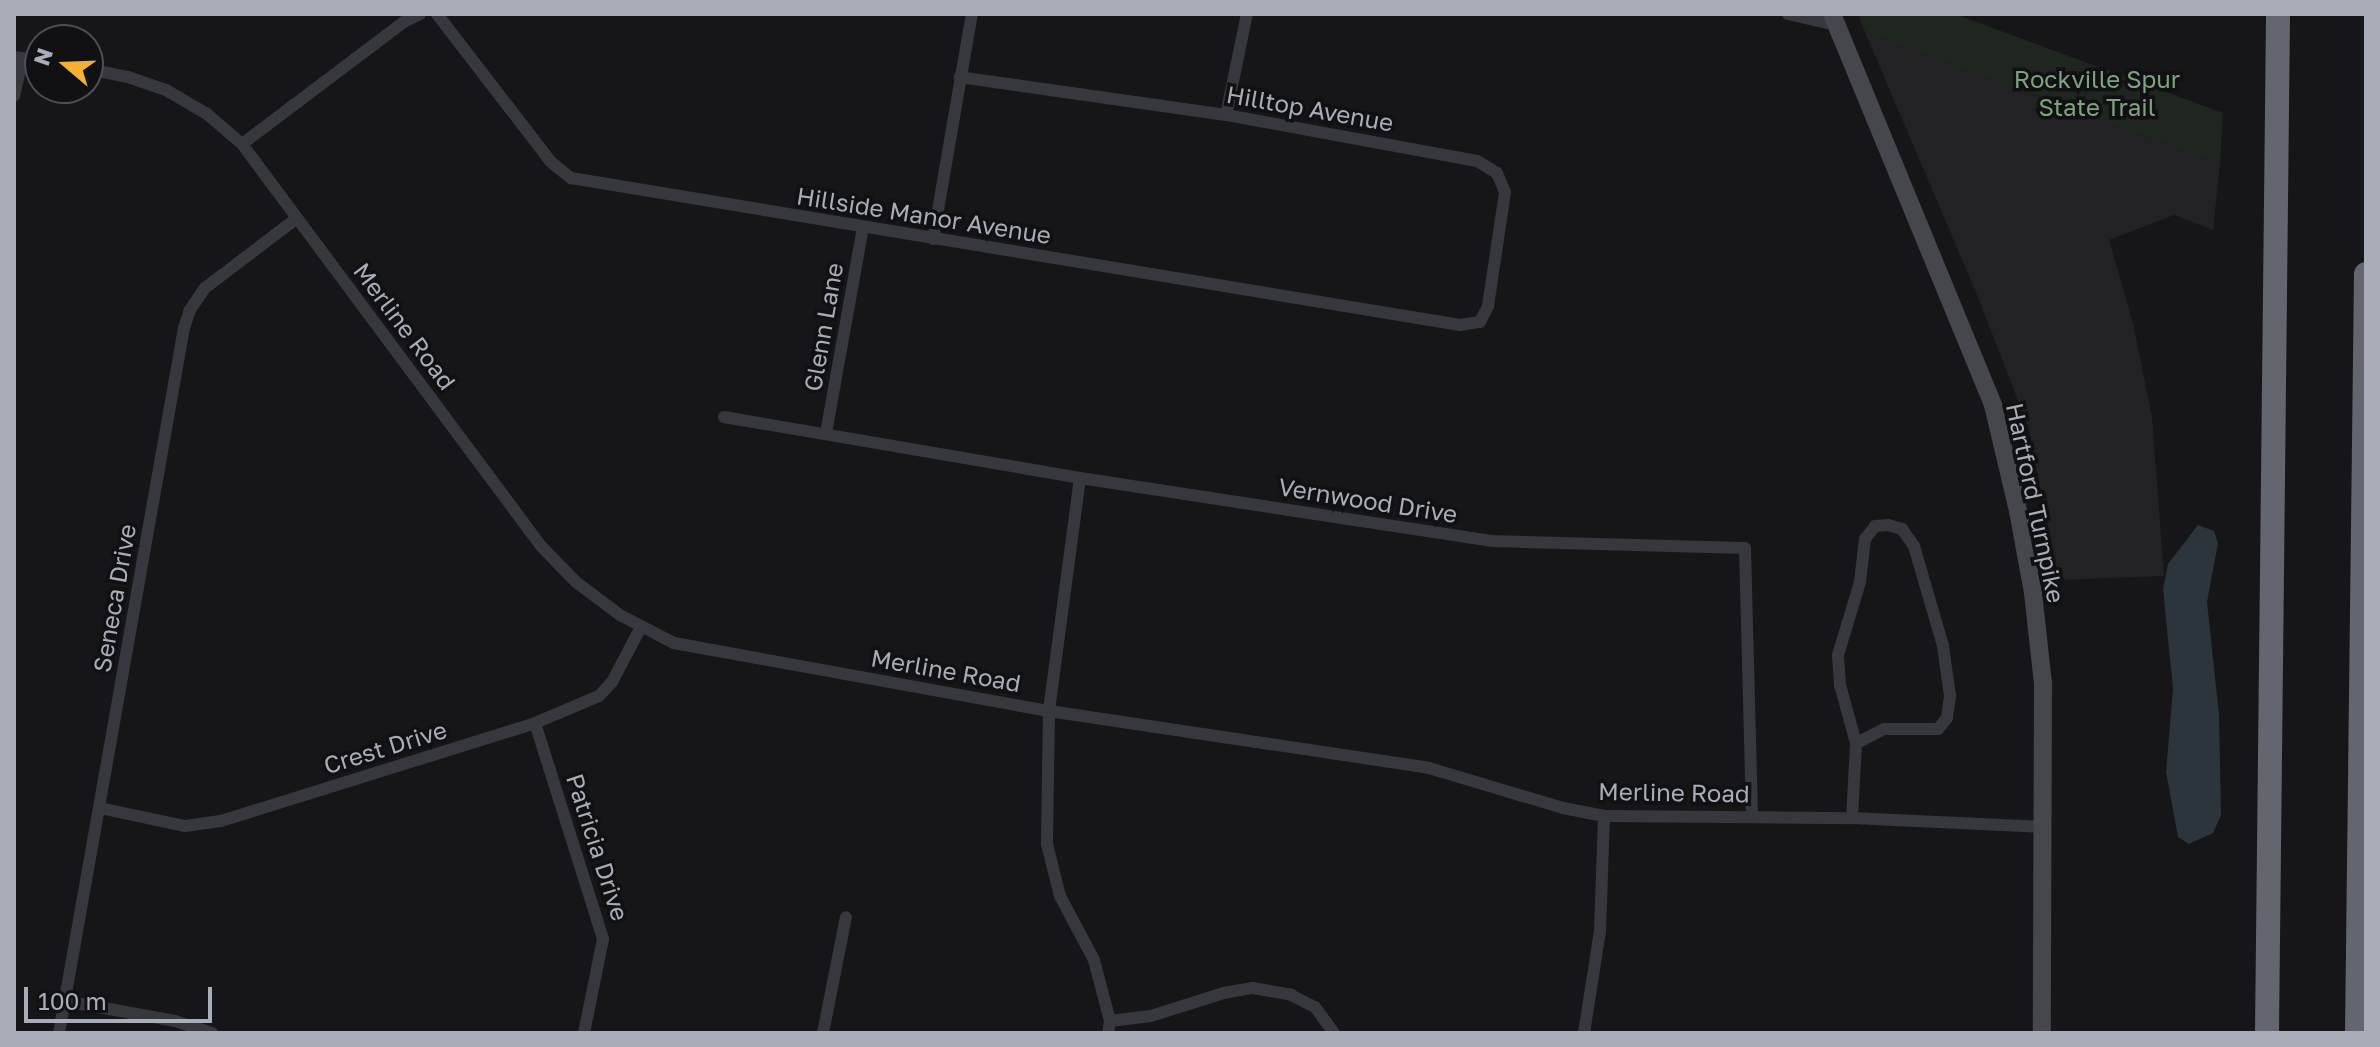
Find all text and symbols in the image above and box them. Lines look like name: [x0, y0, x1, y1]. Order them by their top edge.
north arrow: [24, 24, 104, 104]
text: N: [27, 44, 58, 69]
park label: Rockville Spur State Trail: [2014, 65, 2180, 121]
street label: Hilltop Avenue: [1224, 79, 1396, 137]
street label: Hillside Manor Avenue: [795, 181, 1053, 249]
street label: Merline Road: [348, 257, 462, 395]
street label: Glenn Lane: [798, 261, 848, 393]
street label: Hartford Turnpike: [2001, 400, 2071, 606]
street label: Vernwood Drive: [1277, 472, 1459, 528]
street label: Seneca Drive: [87, 522, 141, 674]
street label: Merline Road: [869, 643, 1023, 697]
street label: Crest Drive: [320, 715, 450, 779]
street label: Patricia Drive: [561, 770, 635, 924]
street label: Merline Road: [1598, 776, 1750, 808]
scale bar: [28, 971, 216, 1021]
text: 100 m: [38, 986, 107, 1015]

